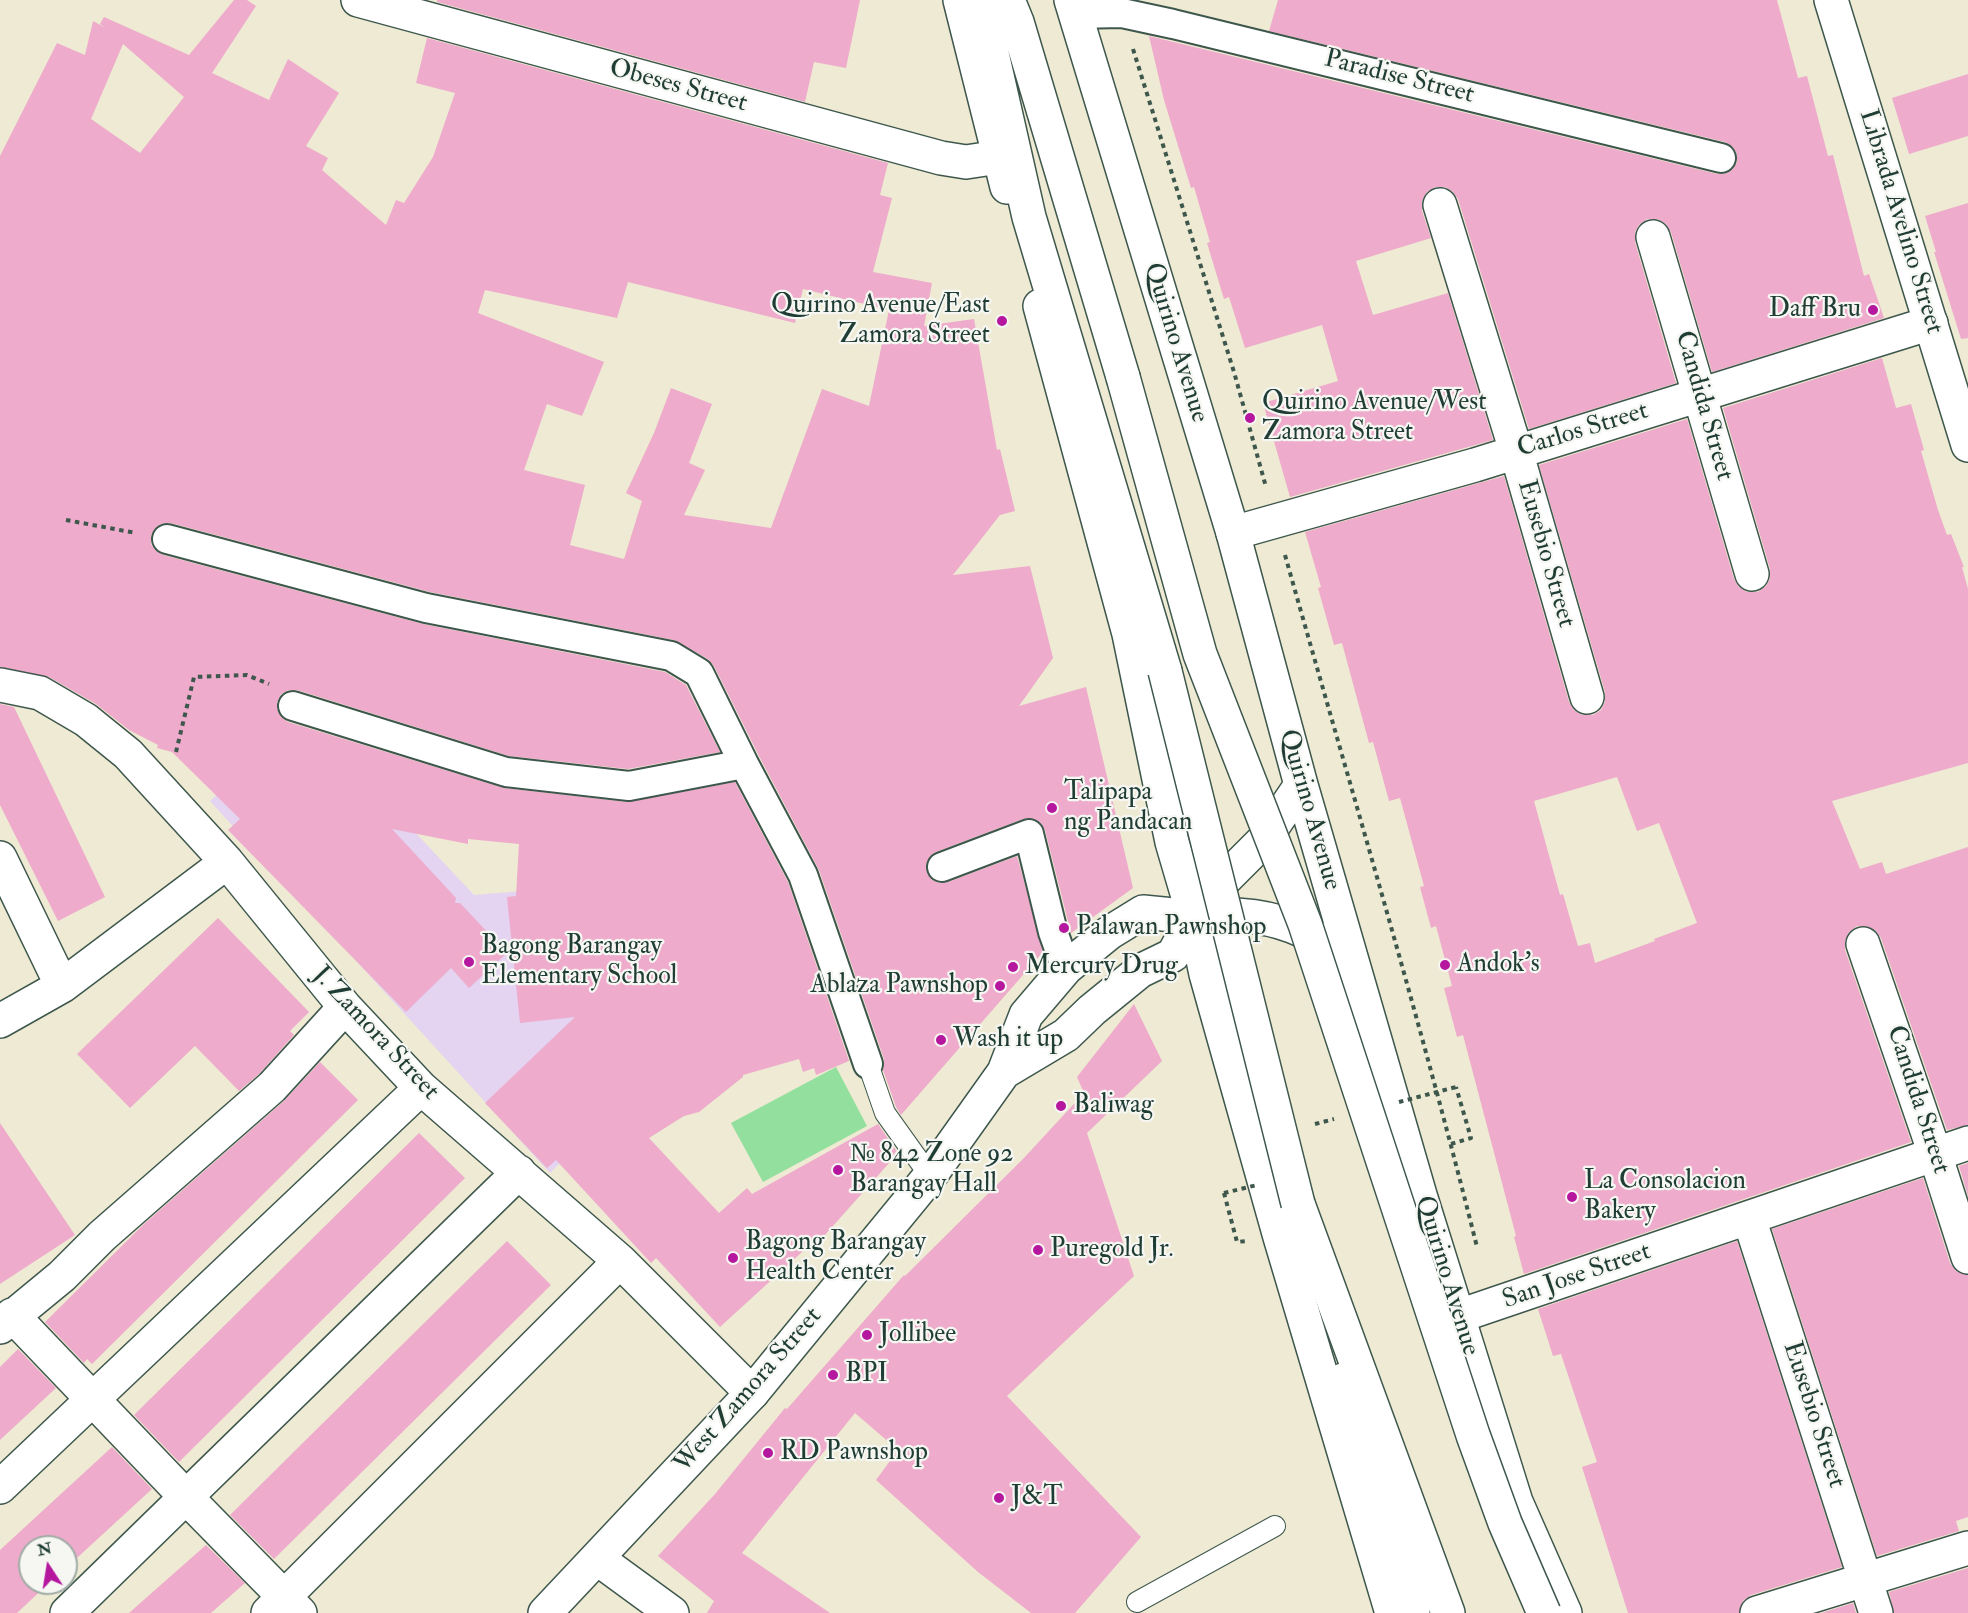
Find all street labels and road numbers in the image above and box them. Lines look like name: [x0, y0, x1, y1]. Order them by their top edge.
street label: Paradise Street: [1321, 44, 1477, 112]
street label: Obeses Street: [606, 54, 750, 120]
street label: Librada Avelino Street: [1851, 106, 1949, 338]
street label: Quirino Avenue: [1136, 259, 1214, 427]
street label: Candida Street: [1667, 328, 1739, 484]
street label: Carlos Street: [1514, 396, 1652, 466]
street label: Eusebio Street: [1509, 477, 1581, 631]
street label: Quirino Avenue: [1271, 726, 1347, 894]
street label: J. Zamora Street: [305, 961, 445, 1107]
street label: Candida Street: [1878, 1022, 1956, 1178]
street label: Quirino Avenue: [1407, 1192, 1485, 1360]
street label: San Jose Street: [1499, 1237, 1655, 1317]
street label: West Zamora Street: [669, 1302, 829, 1480]
street label: Eusebio Street: [1775, 1338, 1851, 1492]

